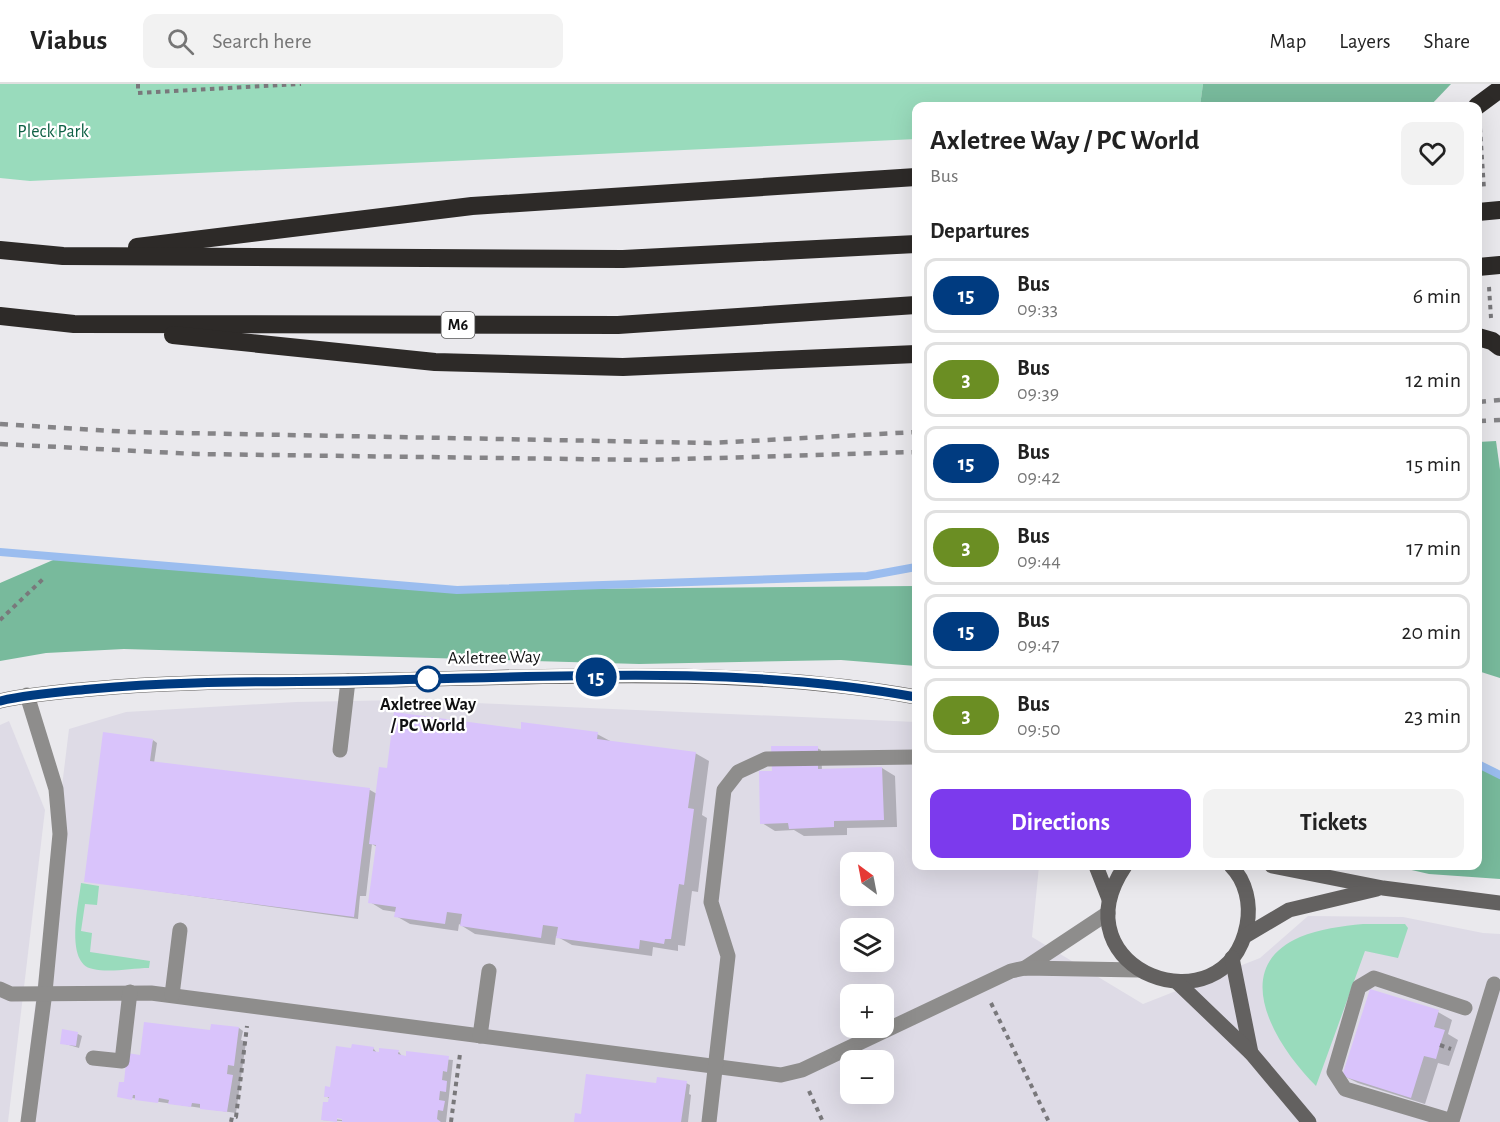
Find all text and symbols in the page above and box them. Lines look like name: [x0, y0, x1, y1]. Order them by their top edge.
search box: [143, 14, 563, 68]
icon: search: [164, 25, 197, 58]
text: Viabus: [30, 27, 107, 55]
text: Search here: [212, 30, 312, 52]
text: Map: [1270, 31, 1306, 52]
text: Layers: [1339, 31, 1390, 52]
text: Share: [1423, 31, 1470, 52]
button: heart: [1401, 122, 1464, 185]
park label: Pleck Park: [17, 123, 89, 141]
text: Axletree Way / PC World: [930, 127, 1199, 155]
text: Bus: [930, 166, 958, 186]
text: Departures: [930, 220, 1030, 242]
text: Bus: [1017, 273, 1050, 295]
text: 15: [958, 285, 974, 306]
text: 6 min: [1413, 285, 1461, 307]
text: 09:33: [1017, 299, 1058, 319]
road number: M6: [442, 312, 474, 338]
text: Bus: [1017, 357, 1050, 379]
text: 3: [961, 369, 971, 390]
text: 12 min: [1406, 369, 1461, 391]
text: 09:39: [1017, 383, 1059, 403]
text: Bus: [1017, 441, 1050, 463]
text: 15: [958, 453, 974, 474]
text: 15 min: [1406, 453, 1461, 475]
text: 09:42: [1017, 467, 1060, 487]
text: Bus: [1017, 525, 1050, 547]
text: 3: [961, 537, 971, 558]
text: 17 min: [1406, 537, 1461, 559]
text: 09:44: [1017, 551, 1061, 571]
text: Bus: [1017, 609, 1050, 631]
text: 15: [958, 621, 974, 642]
text: 20 min: [1401, 621, 1461, 643]
text: 09:47: [1017, 635, 1060, 655]
street label: Axletree Way: [447, 648, 541, 668]
line badge: 15: [569, 658, 623, 696]
marker: Axletree Way / PC World: [415, 666, 441, 692]
text: 15: [588, 667, 604, 688]
text: Bus: [1017, 693, 1050, 715]
place label: Axletree Way / PC World: [380, 696, 477, 735]
text: 3: [961, 705, 971, 726]
text: 23 min: [1404, 705, 1461, 727]
text: 09:50: [1017, 719, 1060, 739]
button: Directions: [930, 789, 1191, 858]
button: Tickets: [1203, 789, 1464, 858]
north arrow: [840, 852, 894, 906]
map controls: [840, 852, 894, 1104]
button: layers: [840, 918, 894, 972]
button: +: [840, 984, 894, 1038]
button: −: [840, 1050, 894, 1104]

